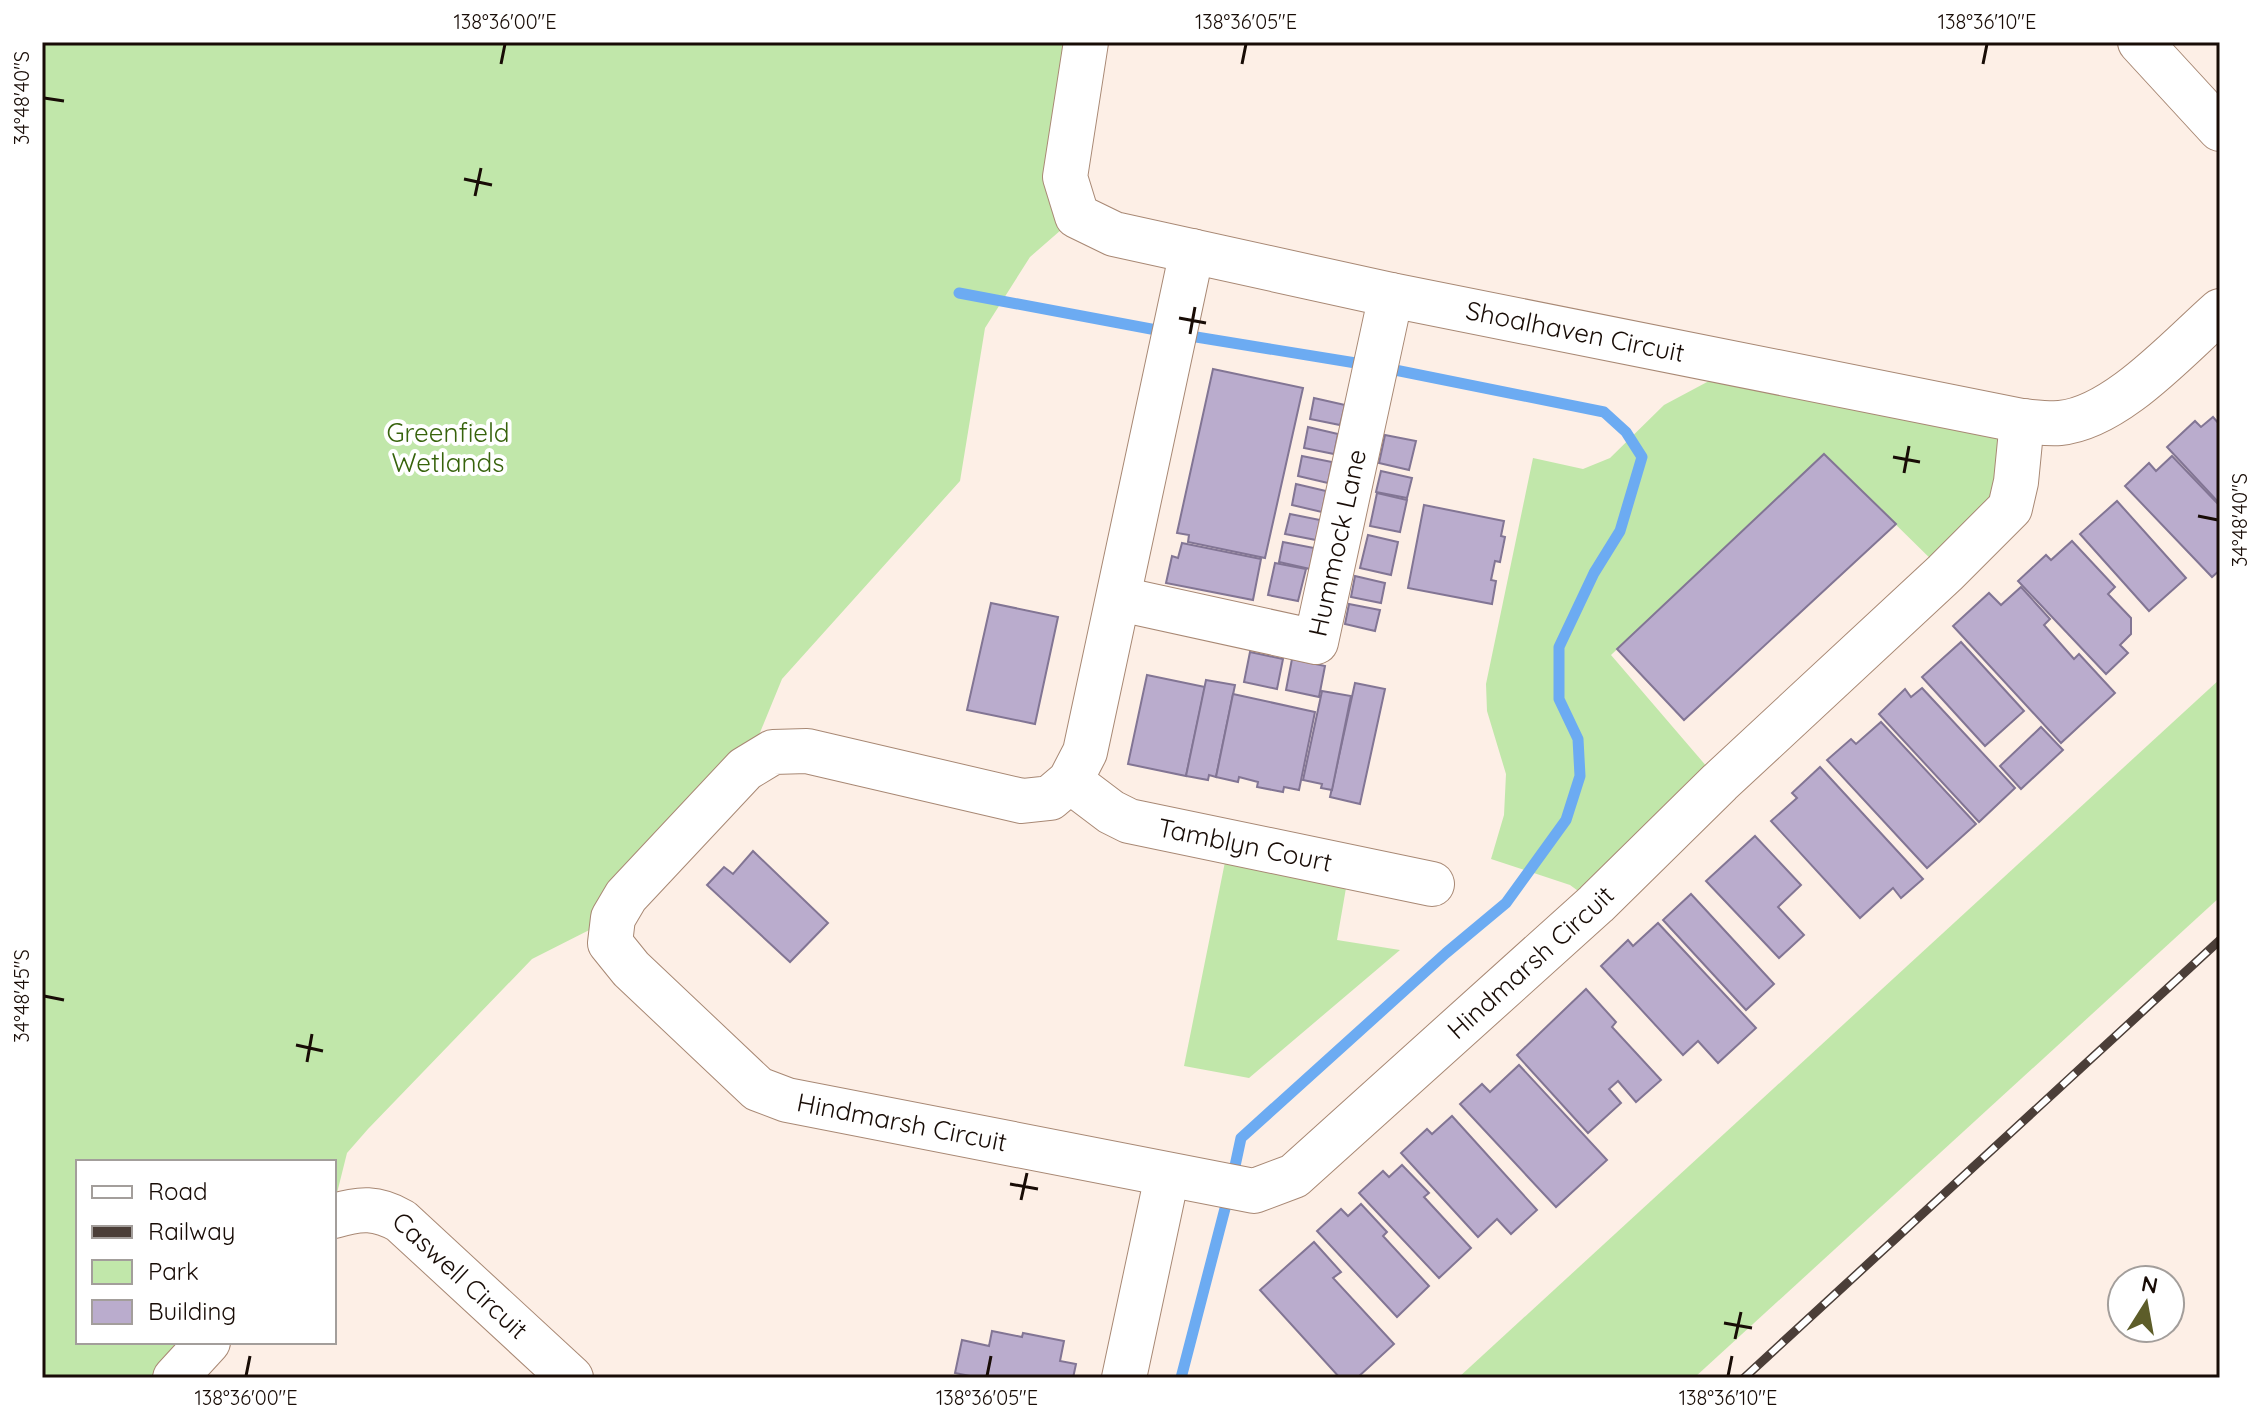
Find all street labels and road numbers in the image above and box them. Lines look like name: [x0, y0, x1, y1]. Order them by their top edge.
street label: Shoalhaven Circuit: [1463, 293, 1687, 369]
street label: Hummock Lane: [1301, 446, 1373, 639]
street label: Tamblyn Court: [1155, 810, 1335, 879]
street label: Hindmarsh Circuit: [1440, 879, 1621, 1046]
street label: Hindmarsh Circuit: [794, 1085, 1010, 1159]
street label: Caswell Circuit: [386, 1204, 535, 1346]

